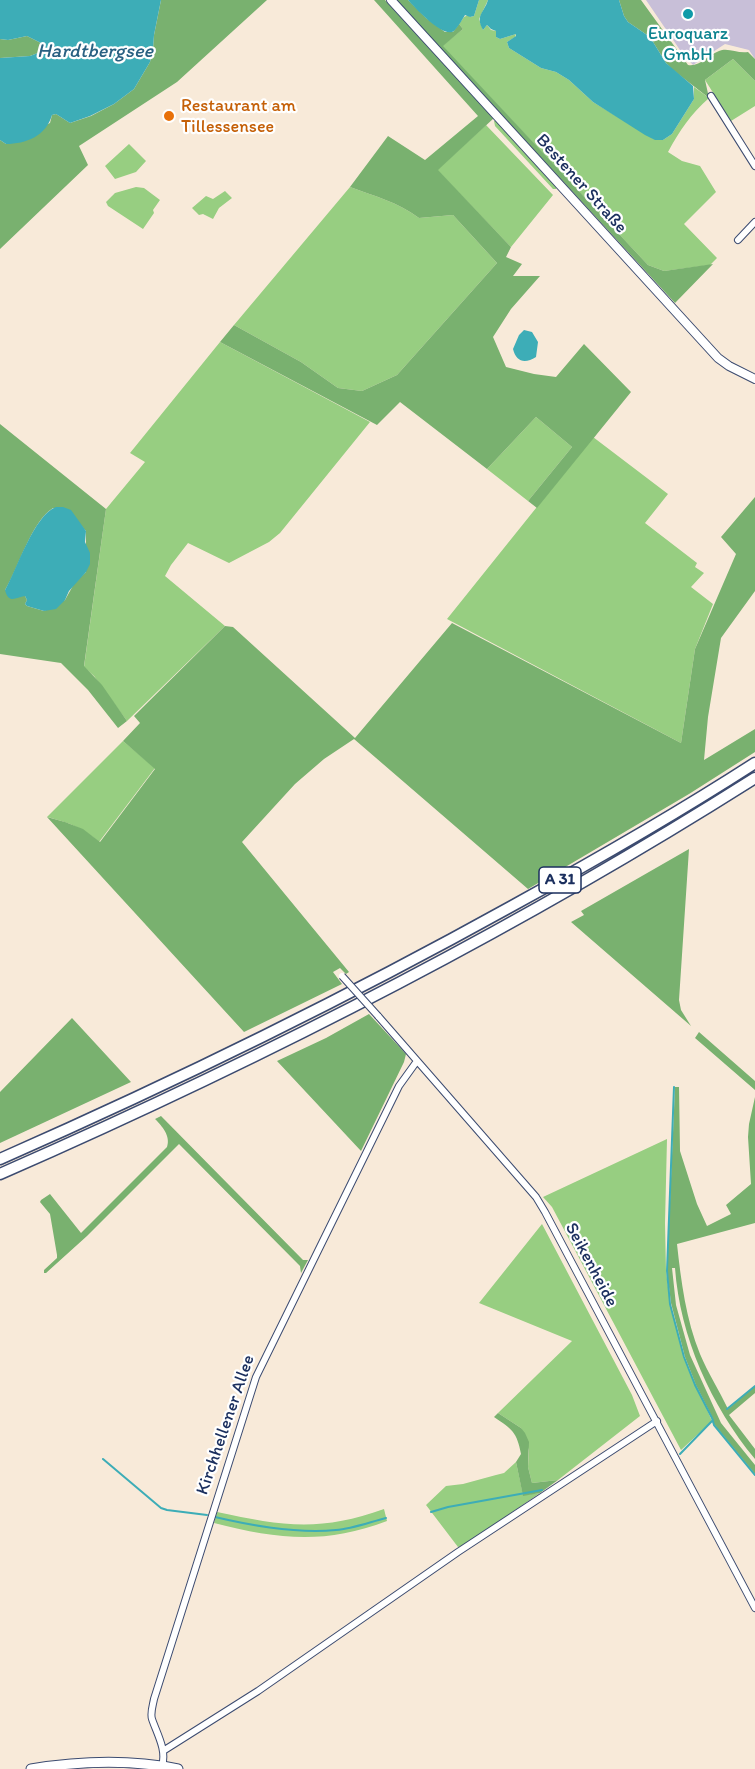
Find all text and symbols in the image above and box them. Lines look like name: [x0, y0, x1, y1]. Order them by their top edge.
marker: Euroquarz GmbH: [681, 7, 695, 21]
place label: Euroquarz GmbH: [648, 23, 728, 66]
water label: Hardtbergsee: [37, 40, 153, 64]
place label: Restaurant am Tillessensee: [181, 95, 296, 138]
marker: Restaurant am Tillessensee: [162, 109, 176, 123]
street label: Bestener Straße: [531, 130, 631, 238]
road number: A 31: [539, 867, 581, 893]
street label: Seikenheide: [560, 1219, 622, 1311]
street label: Kirchhellener Allee: [192, 1352, 260, 1498]

